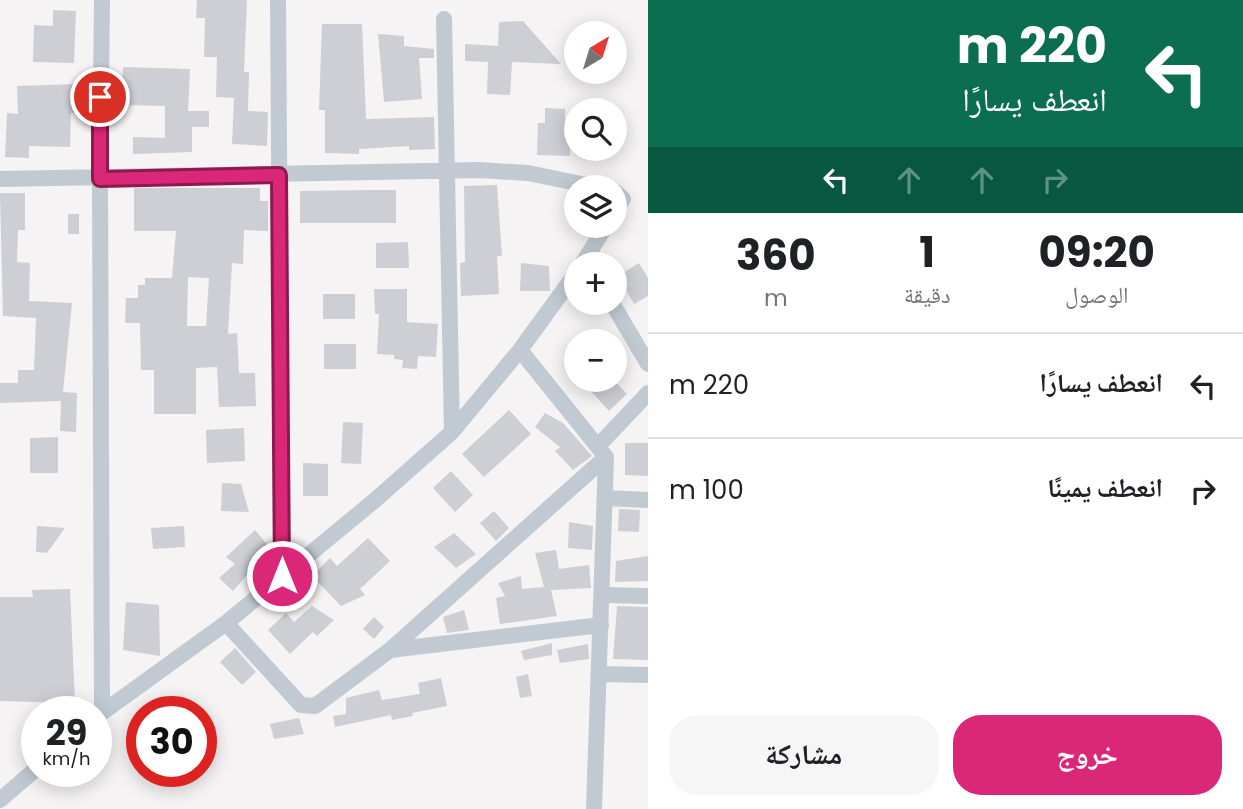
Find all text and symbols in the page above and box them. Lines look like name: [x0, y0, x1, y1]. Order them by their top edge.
text: 220 m: [957, 12, 1107, 80]
north arrow: [564, 21, 626, 84]
map controls: [564, 21, 627, 392]
icon: left: [1131, 28, 1222, 119]
pin: [70, 67, 130, 127]
text: انعطف يسارًا: [962, 77, 1107, 122]
icon: arrive: [81, 78, 119, 116]
button: search: [564, 98, 627, 161]
icon: left: [817, 161, 855, 199]
icon: ahead: [890, 161, 928, 199]
icon: ahead: [963, 161, 1001, 199]
icon: right: [1036, 161, 1074, 199]
button: layers: [564, 175, 627, 238]
text: 1: [919, 223, 935, 282]
text: 09:20: [1038, 223, 1155, 282]
text: 360: [736, 226, 816, 285]
button: +: [564, 252, 627, 315]
text: دقيقة: [904, 279, 950, 311]
text: الوصول: [1065, 279, 1129, 311]
text: m: [764, 282, 788, 314]
button: −: [564, 329, 627, 392]
text: انعطف يسارًا: [1040, 365, 1163, 401]
text: 220 m: [669, 367, 749, 403]
icon: left: [1184, 367, 1222, 405]
text: انعطف يمينًا: [1047, 470, 1163, 506]
text: 100 m: [669, 472, 744, 508]
icon: right: [1184, 472, 1222, 510]
position arrow: [245, 539, 319, 613]
speed limit sign: 30: [126, 696, 217, 787]
text: 29: [46, 708, 87, 757]
button: مشاركة: [669, 715, 939, 795]
button: خروج: [953, 715, 1222, 795]
text: km/h: [43, 746, 90, 771]

